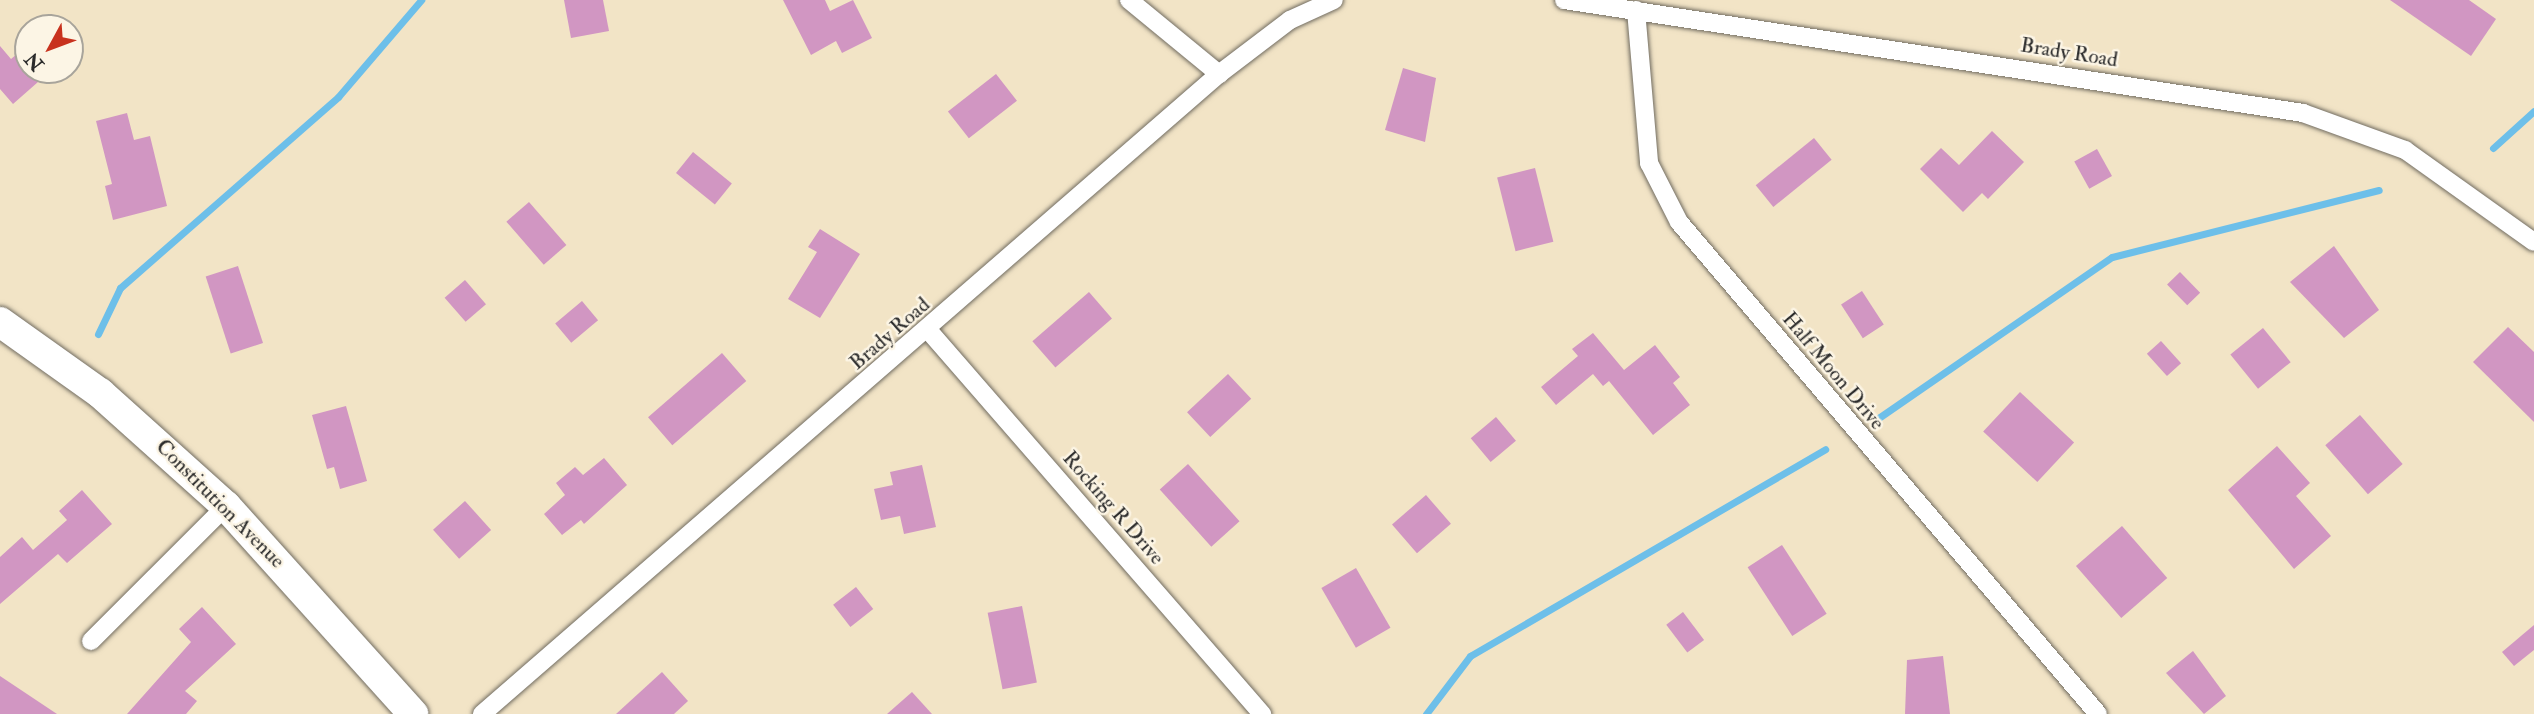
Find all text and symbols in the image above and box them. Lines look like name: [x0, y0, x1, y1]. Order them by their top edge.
north arrow: [14, 14, 84, 84]
street label: Brady Road: [2019, 33, 2119, 73]
text: N: [20, 47, 49, 76]
street label: Brady Road: [845, 292, 935, 376]
street label: Half Moon Drive: [1776, 307, 1890, 435]
street label: Constitution Avenue: [150, 434, 290, 574]
street label: Rocking R Drive: [1057, 446, 1169, 570]

